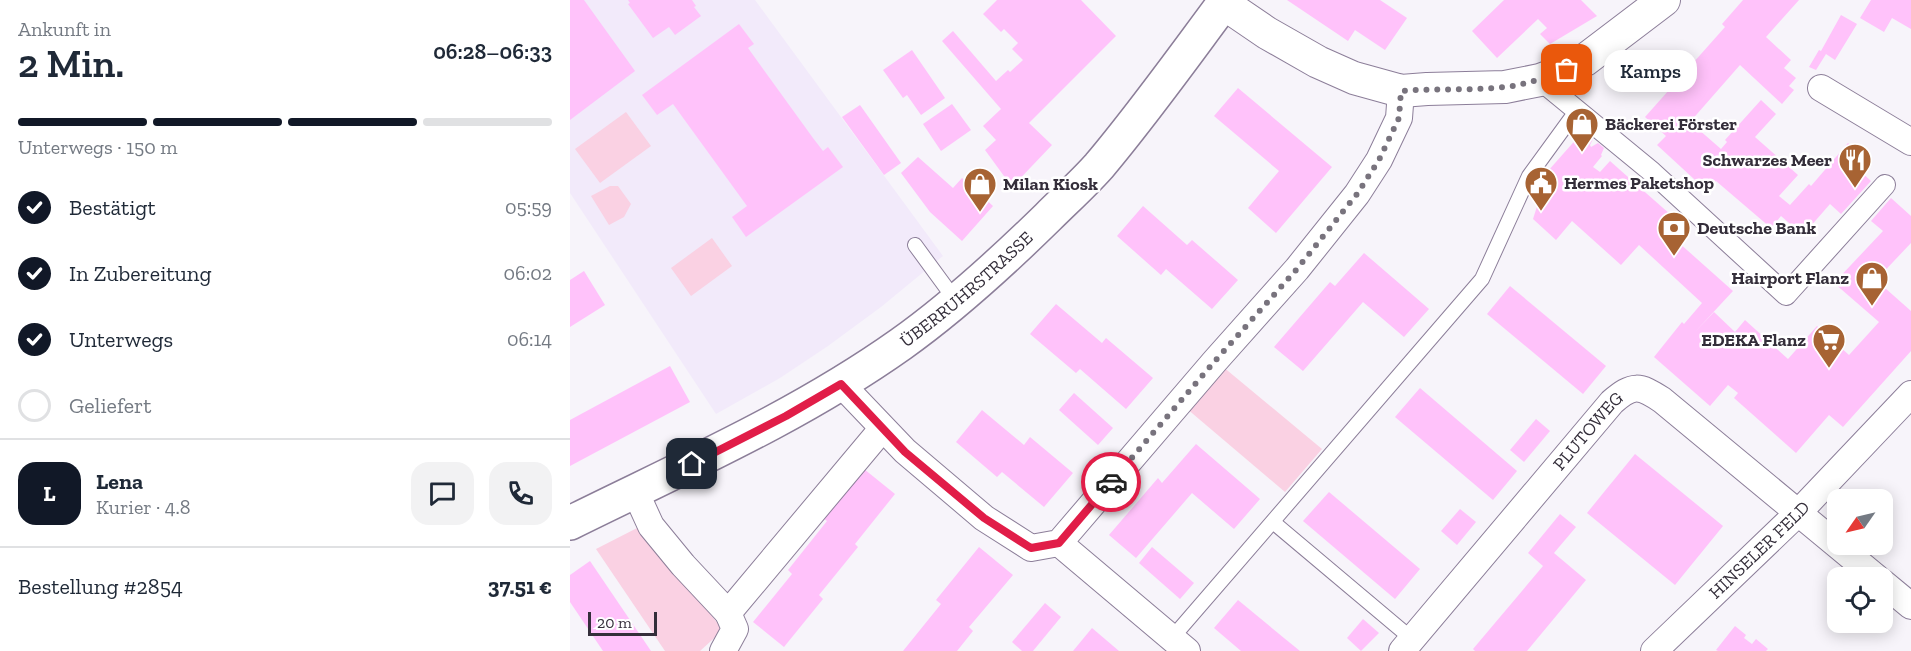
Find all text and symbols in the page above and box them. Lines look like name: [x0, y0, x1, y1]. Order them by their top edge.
text: Ankunft in: [18, 17, 111, 41]
text: 06:28–06:33: [433, 38, 552, 65]
text: 2 Min.: [18, 40, 124, 87]
pin: [1541, 44, 1592, 95]
callout: Kamps: [1603, 49, 1696, 91]
icon: bag: [1550, 53, 1583, 86]
text: Kamps: [1620, 59, 1681, 83]
shop icon: Bäckerei Förster: [1564, 106, 1600, 153]
place label: Bäckerei Förster: [1605, 113, 1737, 135]
text: Unterwegs · 150 m: [18, 135, 178, 159]
restaurant icon: Schwarzes Meer: [1837, 142, 1873, 189]
place label: Schwarzes Meer: [1703, 149, 1832, 171]
public building icon: Hermes Paketshop: [1523, 165, 1559, 212]
shop icon: Milan Kiosk: [962, 166, 998, 213]
place label: Hermes Paketshop: [1564, 172, 1714, 194]
place label: Milan Kiosk: [1003, 173, 1098, 195]
icon: check: [18, 191, 51, 224]
text: Bestätigt: [69, 194, 156, 221]
text: 05:59: [505, 195, 552, 219]
bank icon: Deutsche Bank: [1656, 210, 1692, 257]
place label: Deutsche Bank: [1697, 217, 1816, 239]
street label: ÜBERRUHRSTRASSE: [896, 227, 1037, 352]
icon: check: [18, 257, 51, 290]
text: In Zubereitung: [69, 260, 212, 287]
shop icon: Hairport Flanz: [1854, 260, 1890, 307]
text: 06:02: [504, 261, 552, 285]
place label: Hairport Flanz: [1731, 267, 1849, 289]
supermarket icon: EDEKA Flanz: [1811, 322, 1847, 369]
icon: check: [18, 323, 51, 356]
text: Unterwegs: [69, 326, 173, 353]
text: 06:14: [507, 327, 552, 351]
place label: EDEKA Flanz: [1701, 329, 1806, 351]
street label: PLUTOWEG: [1548, 387, 1627, 475]
text: Geliefert: [69, 392, 152, 419]
pin: [666, 438, 717, 489]
icon: home: [675, 447, 708, 480]
courier: [1081, 452, 1141, 512]
button: chat: [411, 462, 474, 525]
button: phone: [489, 462, 552, 525]
icon: car: [1095, 466, 1128, 499]
text: Lena: [96, 468, 143, 495]
text: L: [43, 480, 56, 507]
north arrow: [1827, 489, 1893, 555]
map controls: [1827, 489, 1893, 633]
text: Kurier · 4.8: [96, 495, 191, 519]
street label: HINSELER FELD: [1704, 496, 1815, 603]
button: locate: [1827, 567, 1893, 633]
text: Bestellung #2854: [18, 573, 183, 600]
text: 37.51 €: [488, 573, 552, 600]
scale bar: [588, 609, 657, 636]
text: 20 m: [597, 613, 632, 632]

